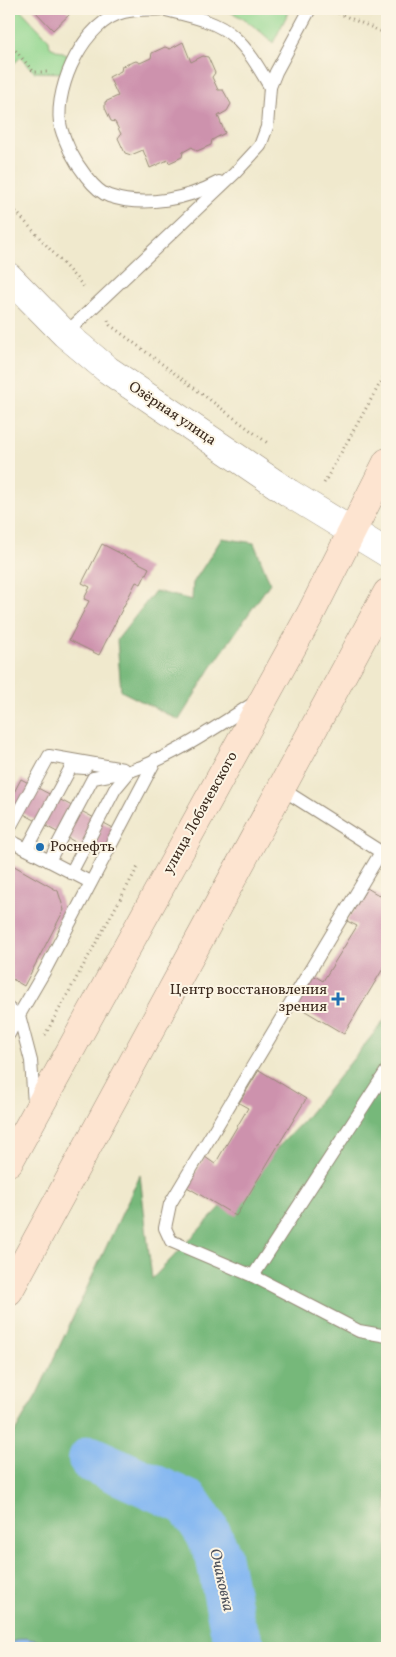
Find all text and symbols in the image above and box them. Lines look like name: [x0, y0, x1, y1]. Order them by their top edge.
street label: Озёрная улица: [124, 377, 220, 451]
street label: улица Лобачевского: [159, 748, 243, 878]
place label: Роснефть: [50, 837, 115, 858]
marker: Роснефть: [34, 841, 46, 853]
place label: Центр восстановления зрения: [170, 980, 327, 1018]
marker: Центр восстановления зрения: [331, 992, 345, 1006]
water label: Очаковка: [203, 1546, 239, 1614]

